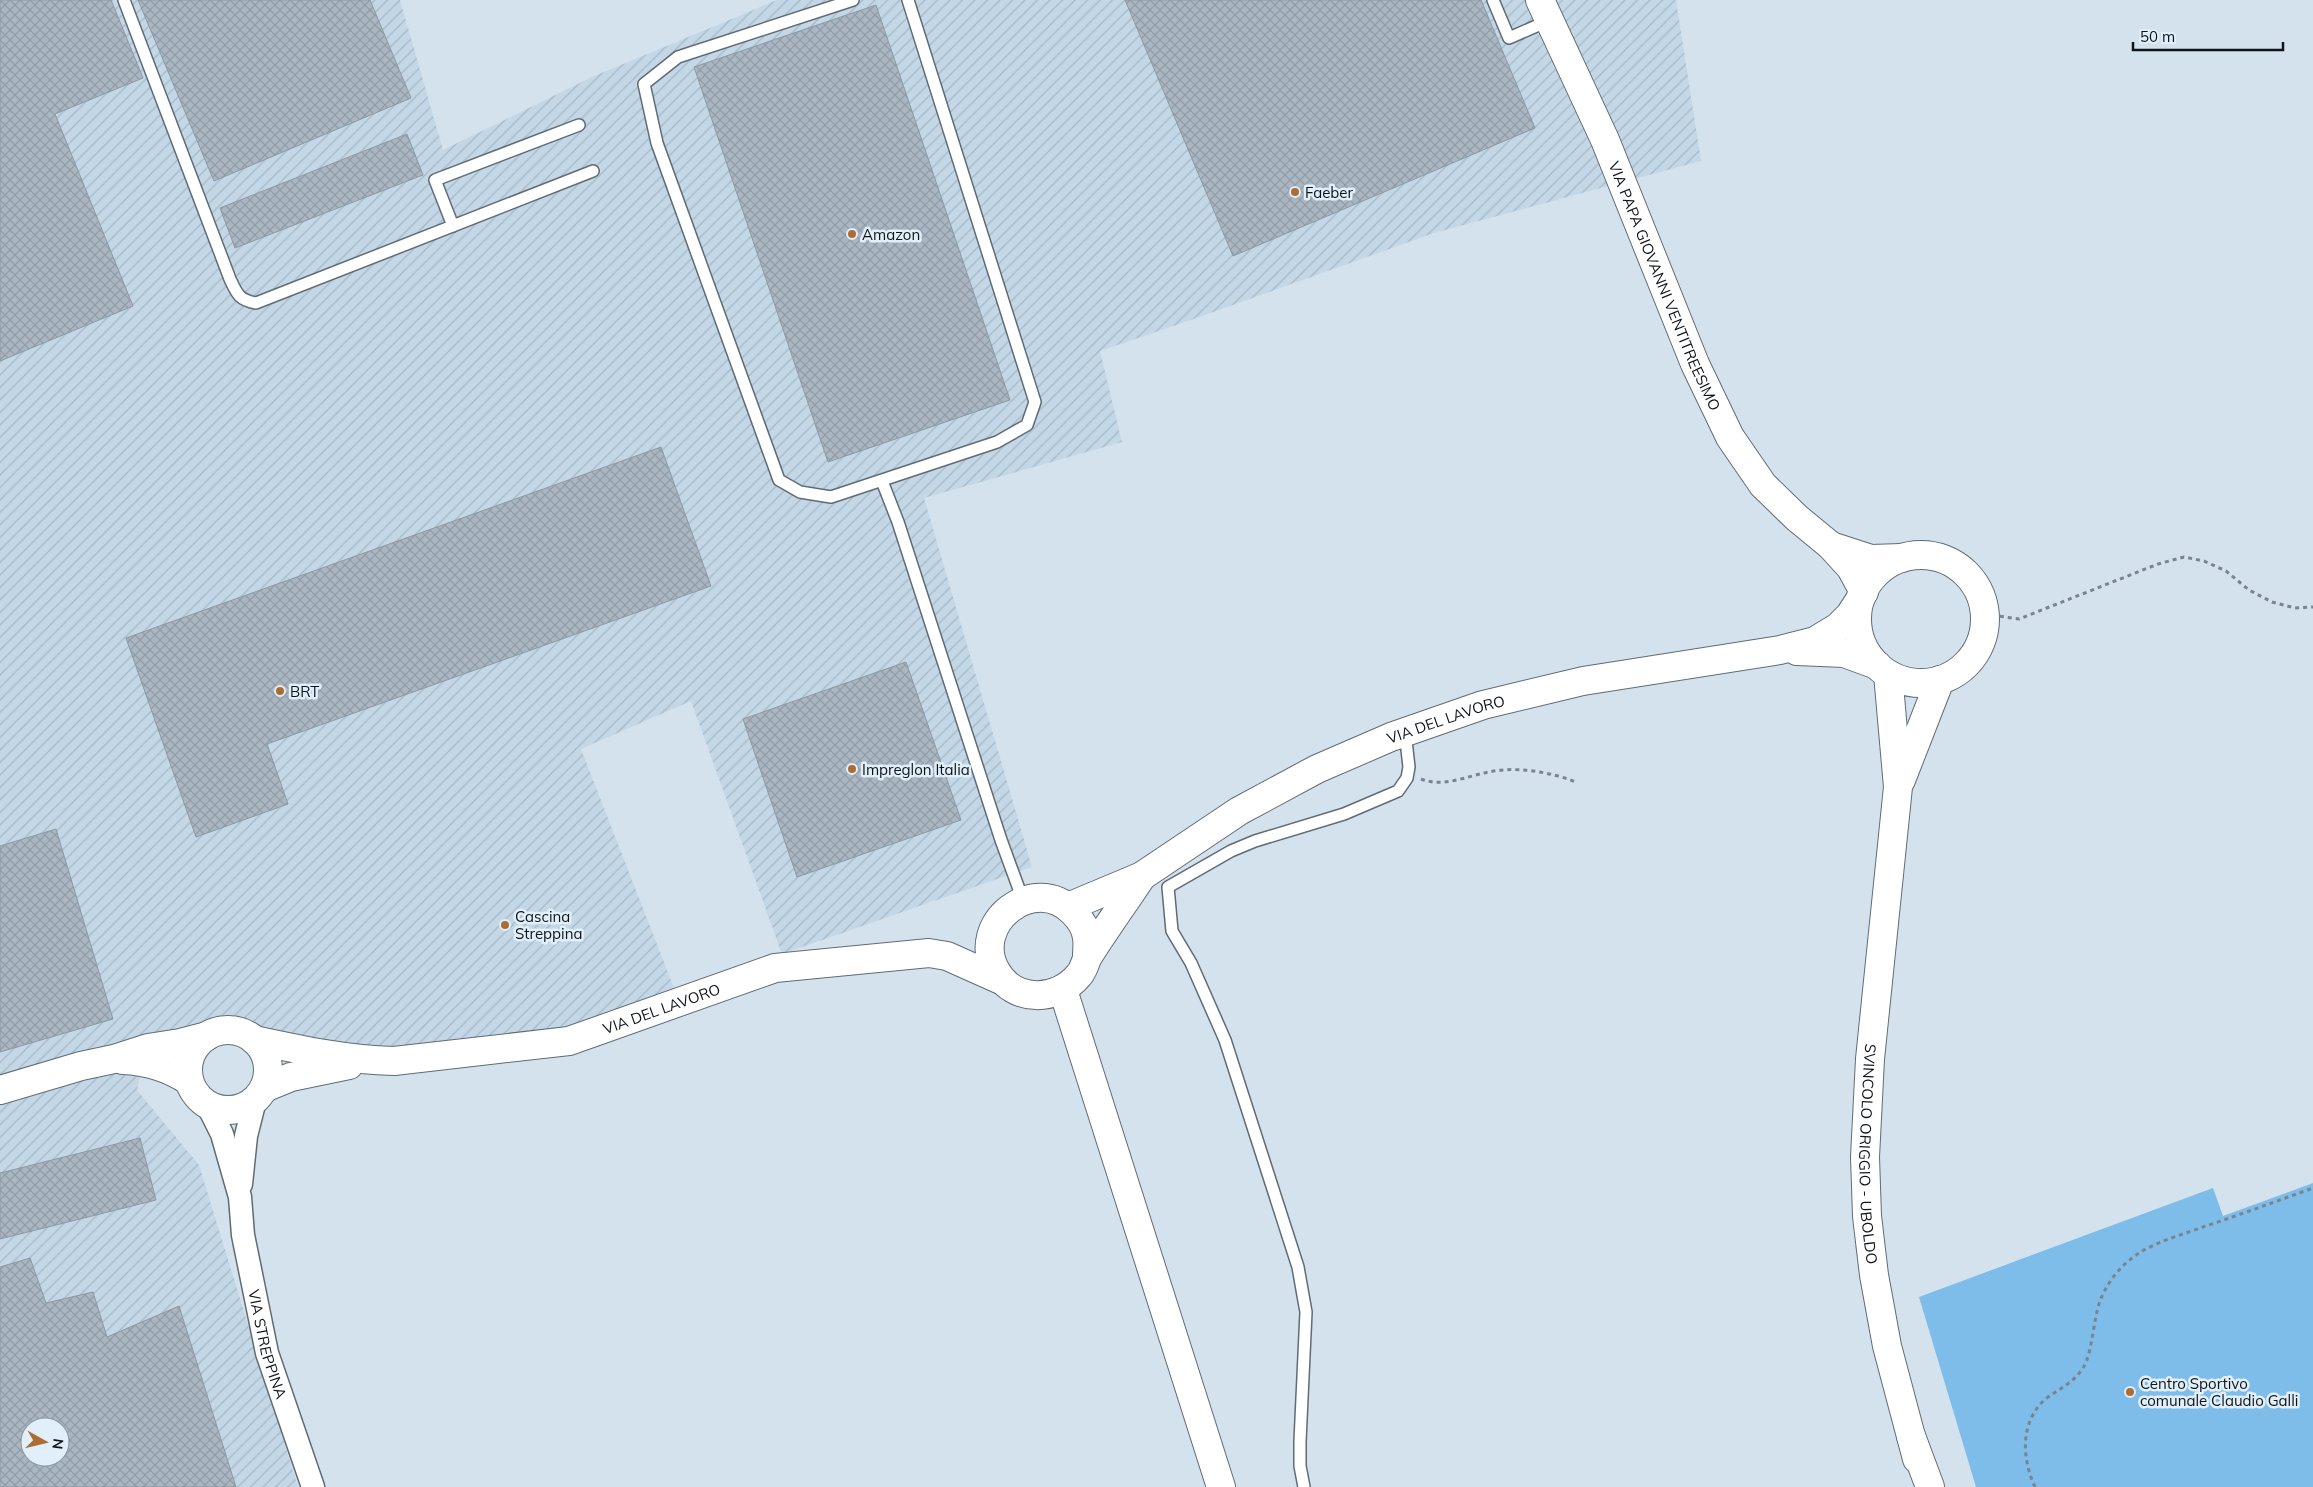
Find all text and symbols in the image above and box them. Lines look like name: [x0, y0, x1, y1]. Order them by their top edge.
scale bar: [2133, 20, 2283, 52]
text: 50 m: [2140, 27, 2175, 46]
street label: VIA PAPA GIOVANNI VENTITREESIMO: [1605, 158, 1725, 413]
place label: Faeber: [1305, 183, 1353, 202]
marker: Faeber: [1289, 186, 1301, 198]
place label: Amazon: [862, 225, 920, 244]
marker: Amazon: [846, 228, 858, 240]
place label: BRT: [290, 682, 319, 701]
marker: BRT: [274, 685, 286, 697]
street label: VIA DEL LAVORO: [1384, 691, 1507, 747]
place label: Impreglon Italia: [862, 760, 970, 779]
marker: Impreglon Italia: [846, 763, 858, 775]
place label: Cascina Streppina: [515, 907, 582, 943]
marker: Cascina Streppina: [499, 919, 511, 931]
street label: VIA DEL LAVORO: [600, 979, 723, 1038]
street label: SVINCOLO ORIGGIO - UBOLDO: [1855, 1043, 1882, 1265]
street label: VIA STREPPINA: [245, 1288, 291, 1401]
place label: Centro Sportivo comunale Claudio Galli: [2140, 1374, 2298, 1410]
marker: Centro Sportivo comunale Claudio Galli: [2124, 1386, 2136, 1398]
north arrow: [20, 1417, 70, 1467]
text: N: [48, 1437, 68, 1450]

